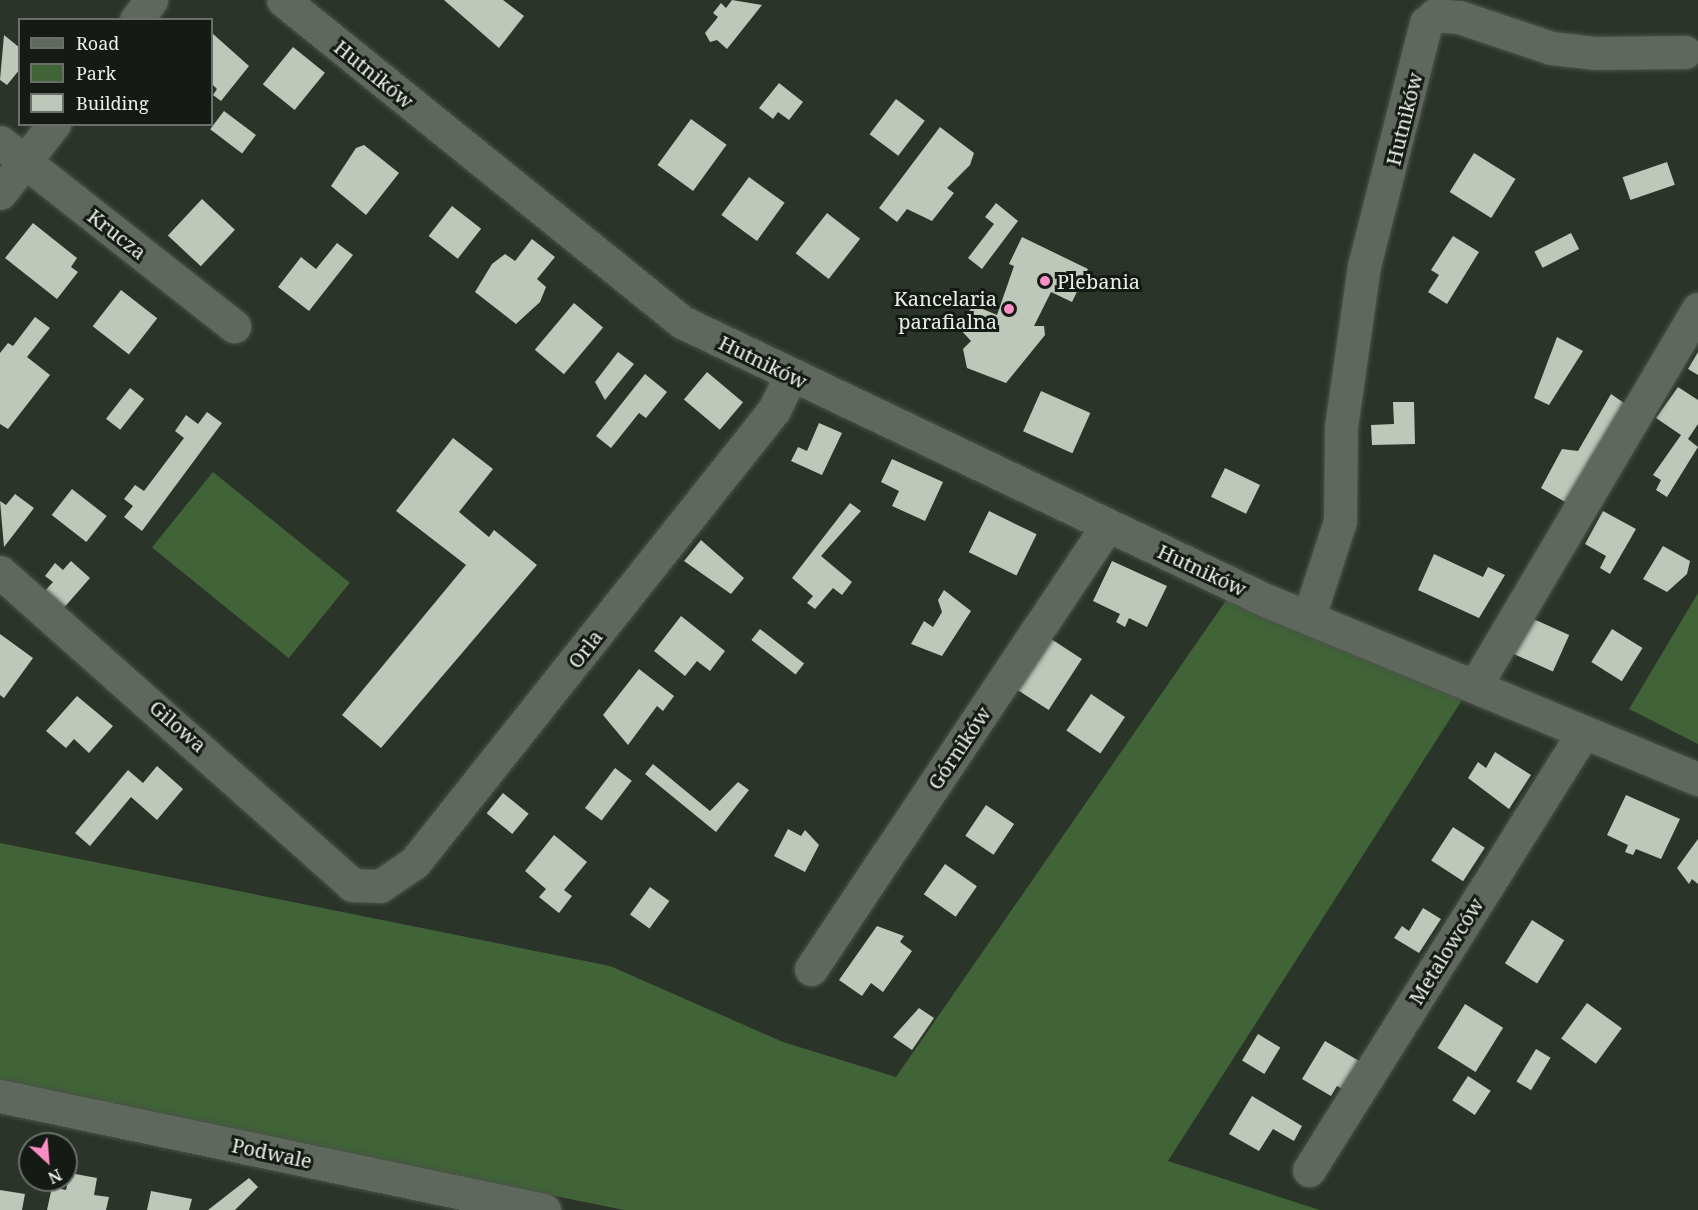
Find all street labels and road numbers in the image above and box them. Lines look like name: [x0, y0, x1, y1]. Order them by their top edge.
street label: Hutników: [330, 35, 418, 113]
street label: Hutników: [1381, 70, 1427, 168]
street label: Krucza: [83, 204, 151, 264]
street label: Hutników: [715, 330, 811, 394]
street label: Hutników: [1154, 539, 1250, 601]
street label: Orla: [563, 625, 607, 673]
street label: Gilowa: [145, 695, 211, 757]
street label: Górników: [923, 702, 995, 794]
street label: Metalowców: [1404, 893, 1488, 1009]
street label: Podwale: [230, 1133, 314, 1173]

